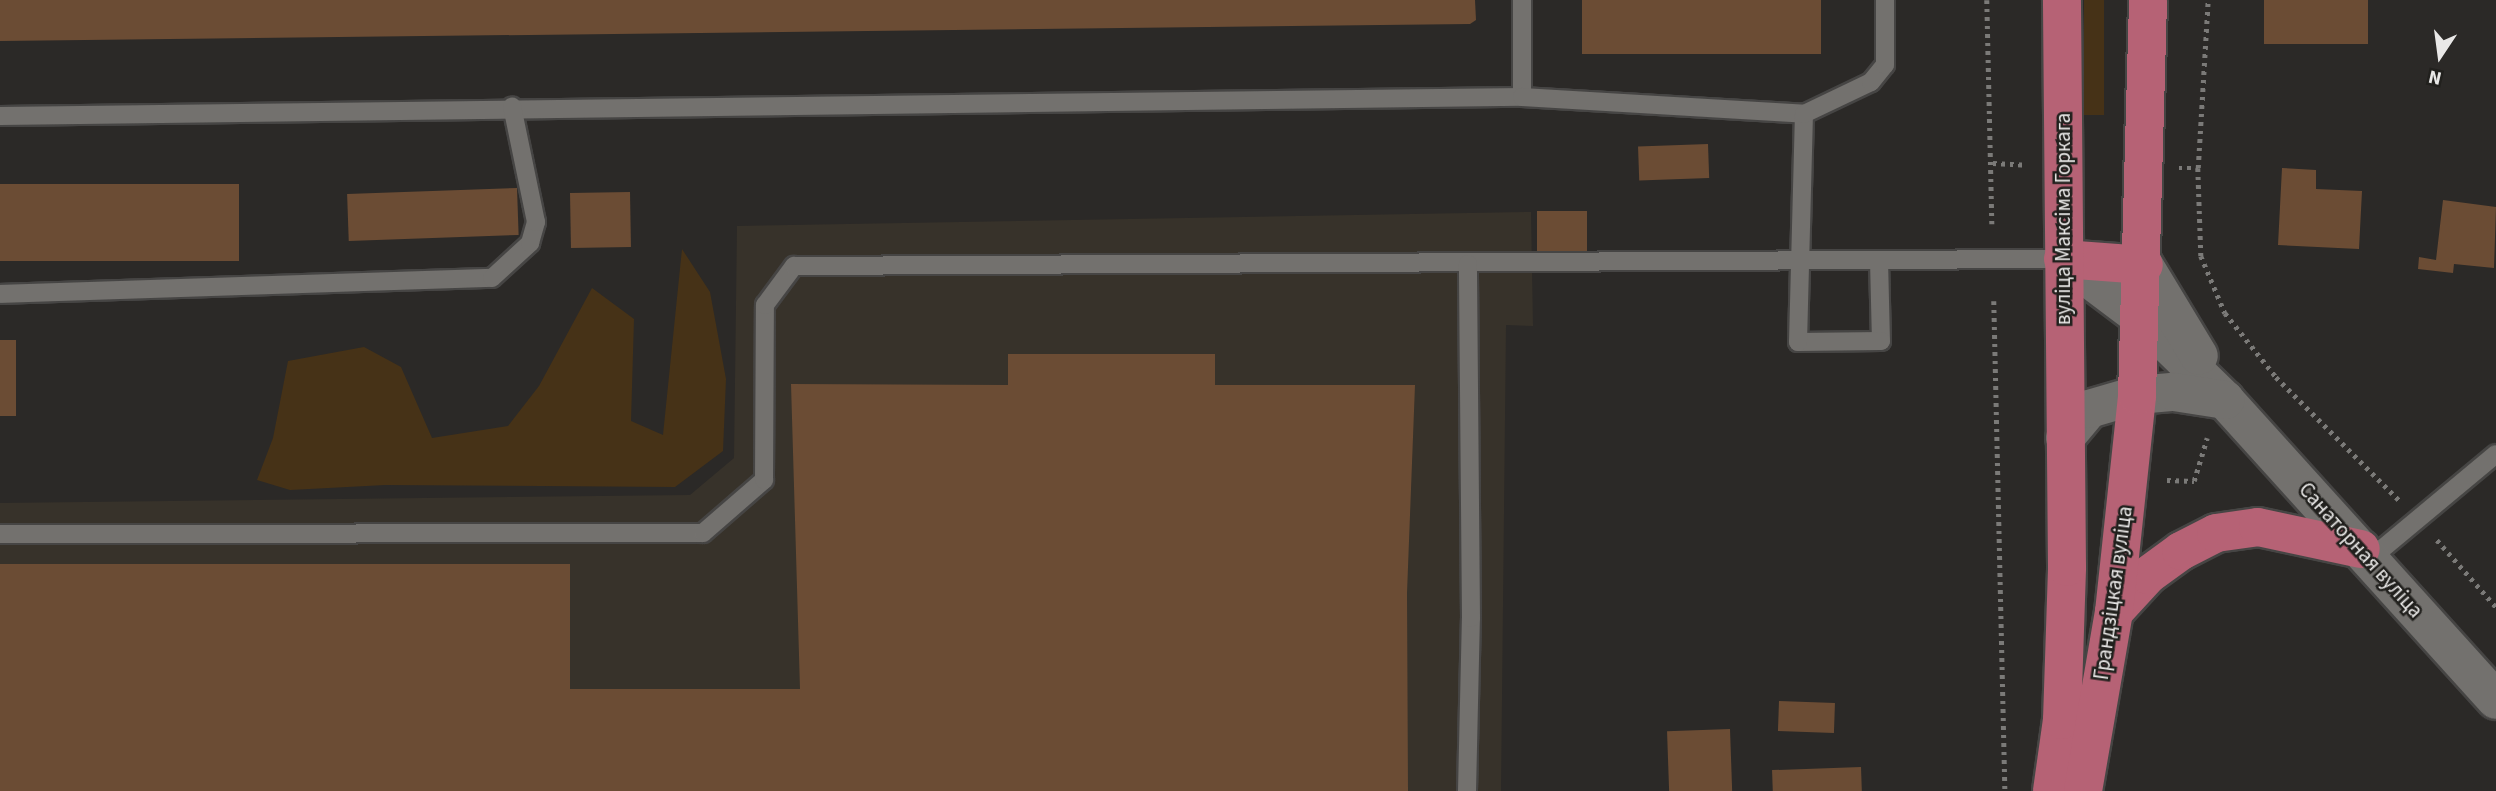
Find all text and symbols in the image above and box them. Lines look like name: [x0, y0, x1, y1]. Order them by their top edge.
north arrow: [2405, 21, 2475, 91]
text: N: [2426, 62, 2444, 92]
street label: вуліца Максіма Горкага: [2050, 113, 2076, 325]
street label: Санаторная вуліца: [2294, 477, 2428, 623]
street label: Грандзіцкая вуліца: [2088, 504, 2138, 682]

